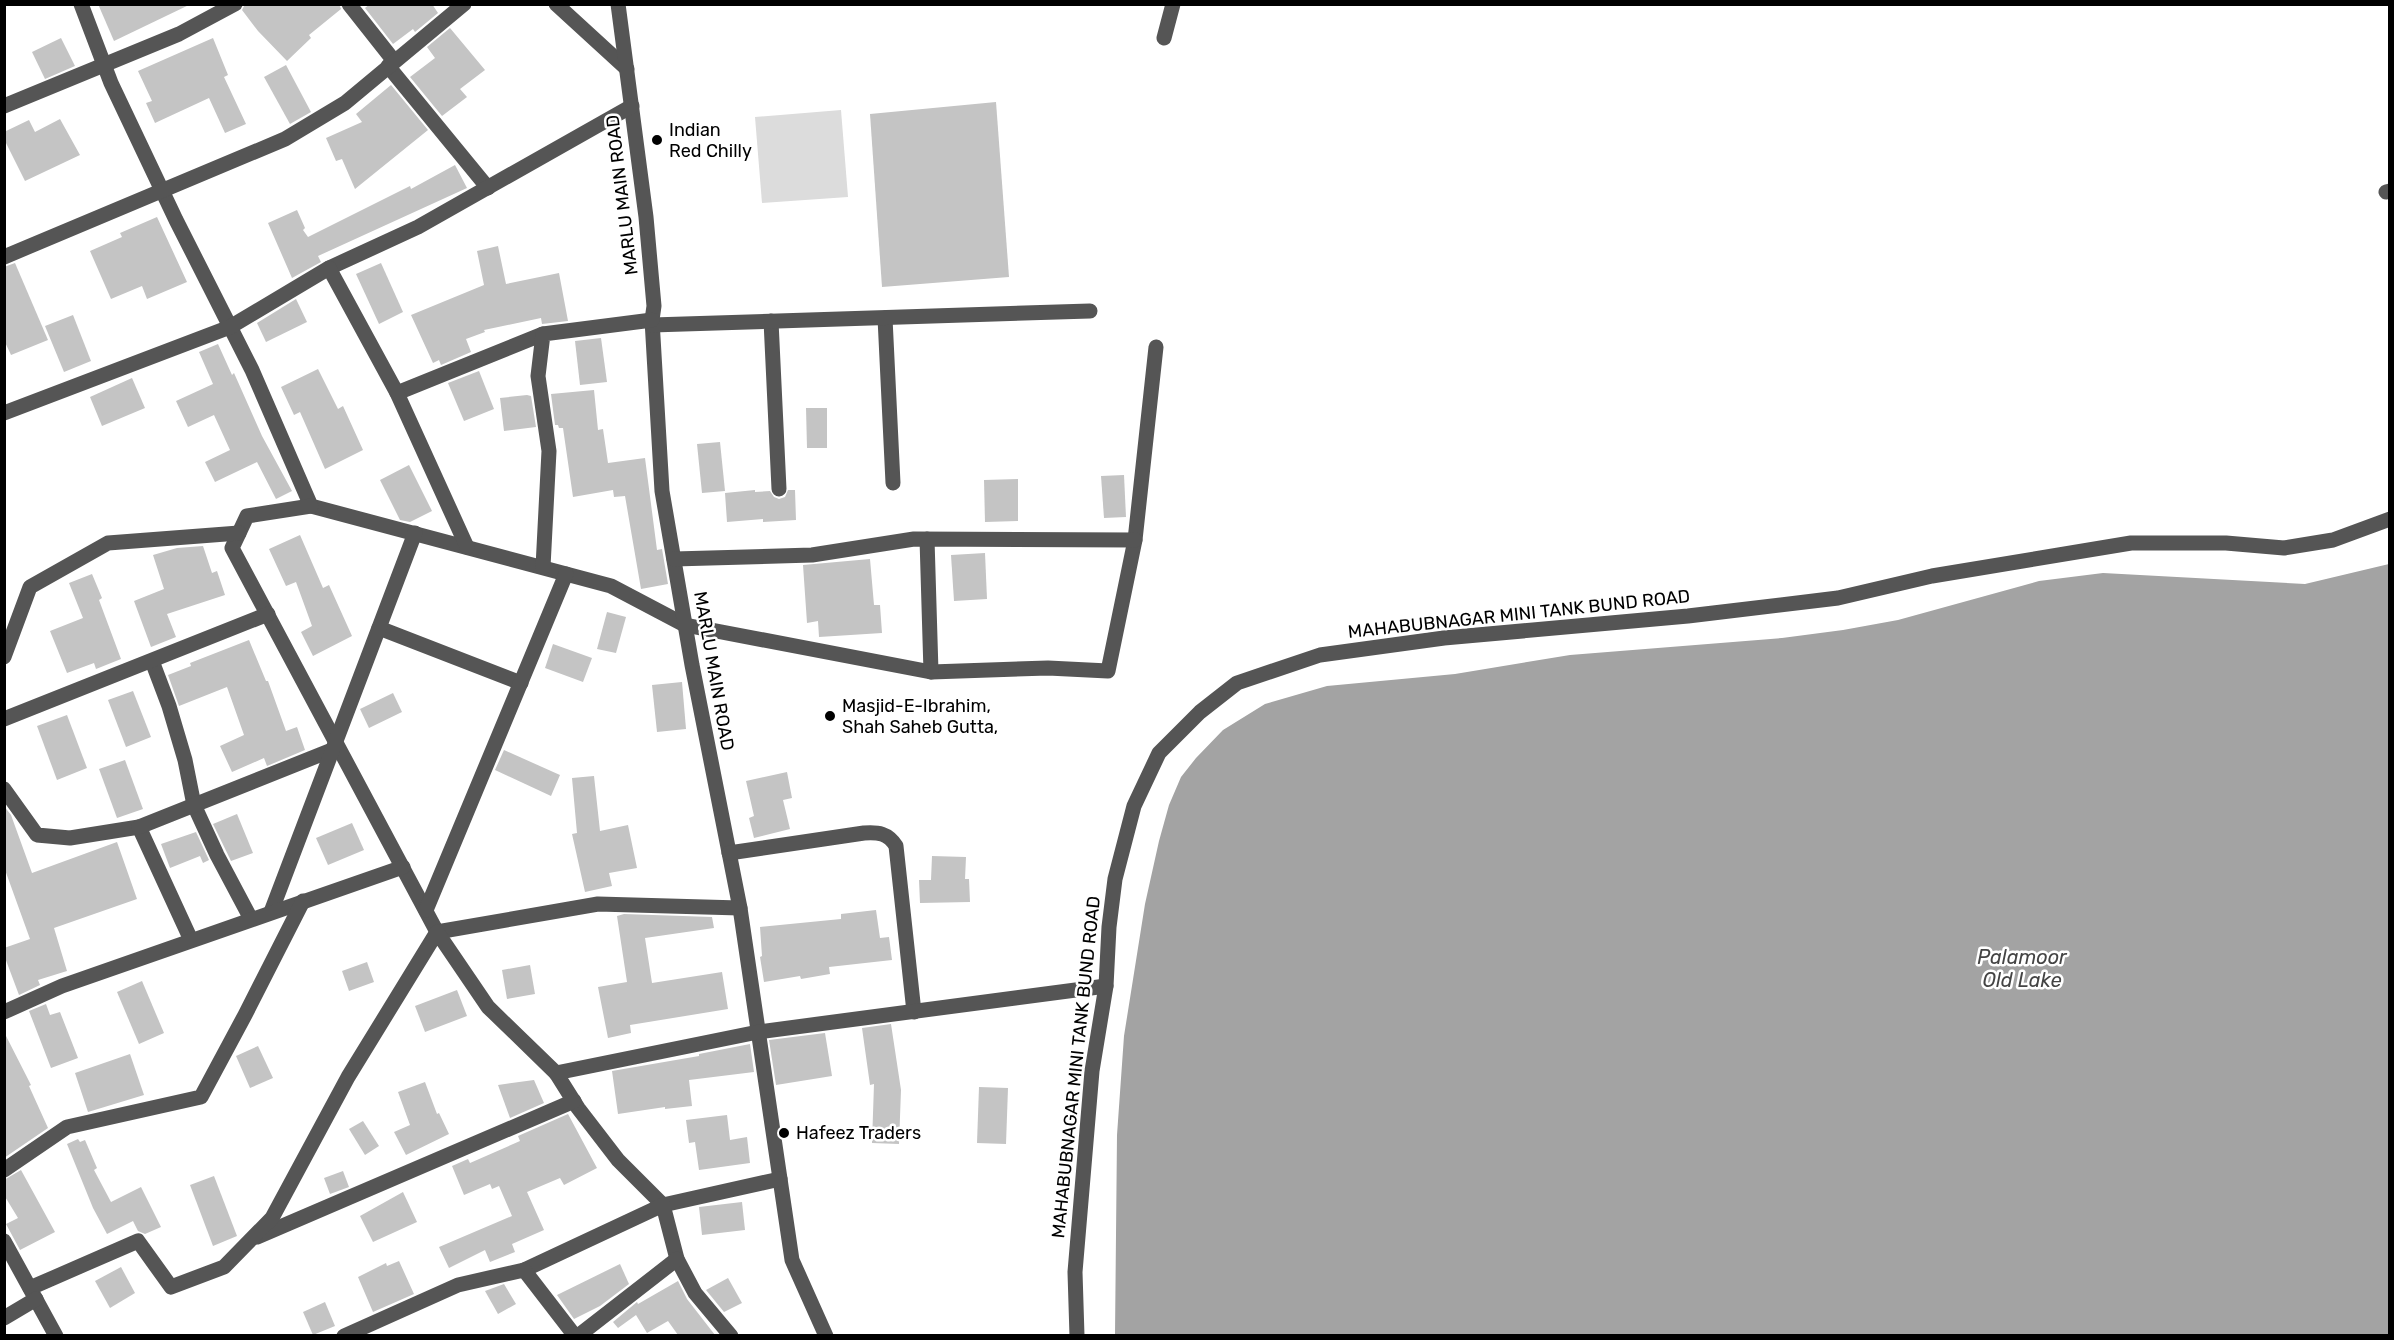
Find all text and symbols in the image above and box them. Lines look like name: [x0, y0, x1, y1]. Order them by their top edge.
street label: MARLU MAIN ROAD: [601, 114, 643, 276]
place label: Indian Red Chilly: [669, 119, 752, 162]
marker: Indian Red Chilly: [650, 133, 664, 147]
street label: MAHABUBNAGAR MINI TANK BUND ROAD: [1347, 585, 1691, 643]
street label: MARLU MAIN ROAD: [689, 590, 739, 752]
place label: Masjid-E-Ibrahim, Shah Saheb Gutta,: [842, 695, 998, 738]
marker: Masjid-E-Ibrahim, Shah Saheb Gutta,: [823, 709, 837, 723]
street label: MAHABUBNAGAR MINI TANK BUND ROAD: [1047, 895, 1105, 1239]
water label: Palamoor Old Lake: [1977, 945, 2068, 992]
place label: Hafeez Traders: [796, 1122, 921, 1144]
marker: Hafeez Traders: [777, 1126, 791, 1140]

